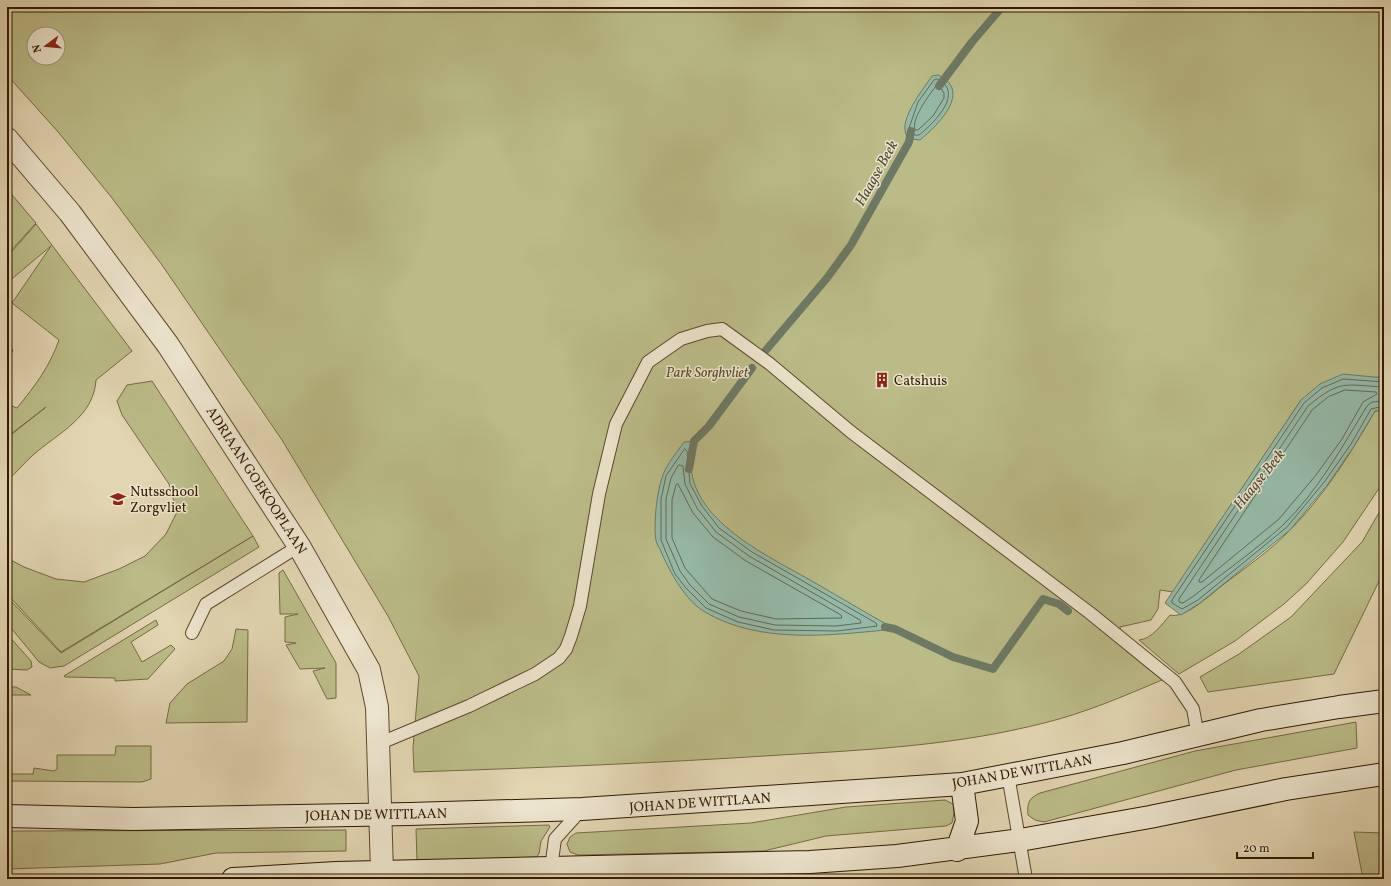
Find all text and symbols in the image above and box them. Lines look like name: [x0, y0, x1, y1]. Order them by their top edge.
north arrow: [26, 26, 66, 66]
text: N: [30, 42, 46, 54]
water label: Haagse Beek: [851, 137, 904, 210]
park label: Park Sorghvliet: [666, 364, 749, 383]
building icon: Catshuis: [873, 371, 891, 389]
place label: Catshuis: [894, 372, 947, 391]
street label: ADRIAAN GOEKOOPLAAN: [201, 404, 311, 558]
water label: Haagse Beek: [1229, 445, 1291, 515]
place label: Nutsschool Zorgvliet: [130, 483, 198, 518]
school or university icon: Nutsschool Zorgvliet: [109, 490, 127, 508]
street label: JOHAN DE WITTLAAN: [951, 751, 1094, 794]
street label: JOHAN DE WITTLAAN: [629, 789, 772, 818]
street label: JOHAN DE WITTLAAN: [305, 805, 447, 826]
scale bar: [1237, 834, 1313, 860]
text: 20 m: [1243, 841, 1270, 857]

